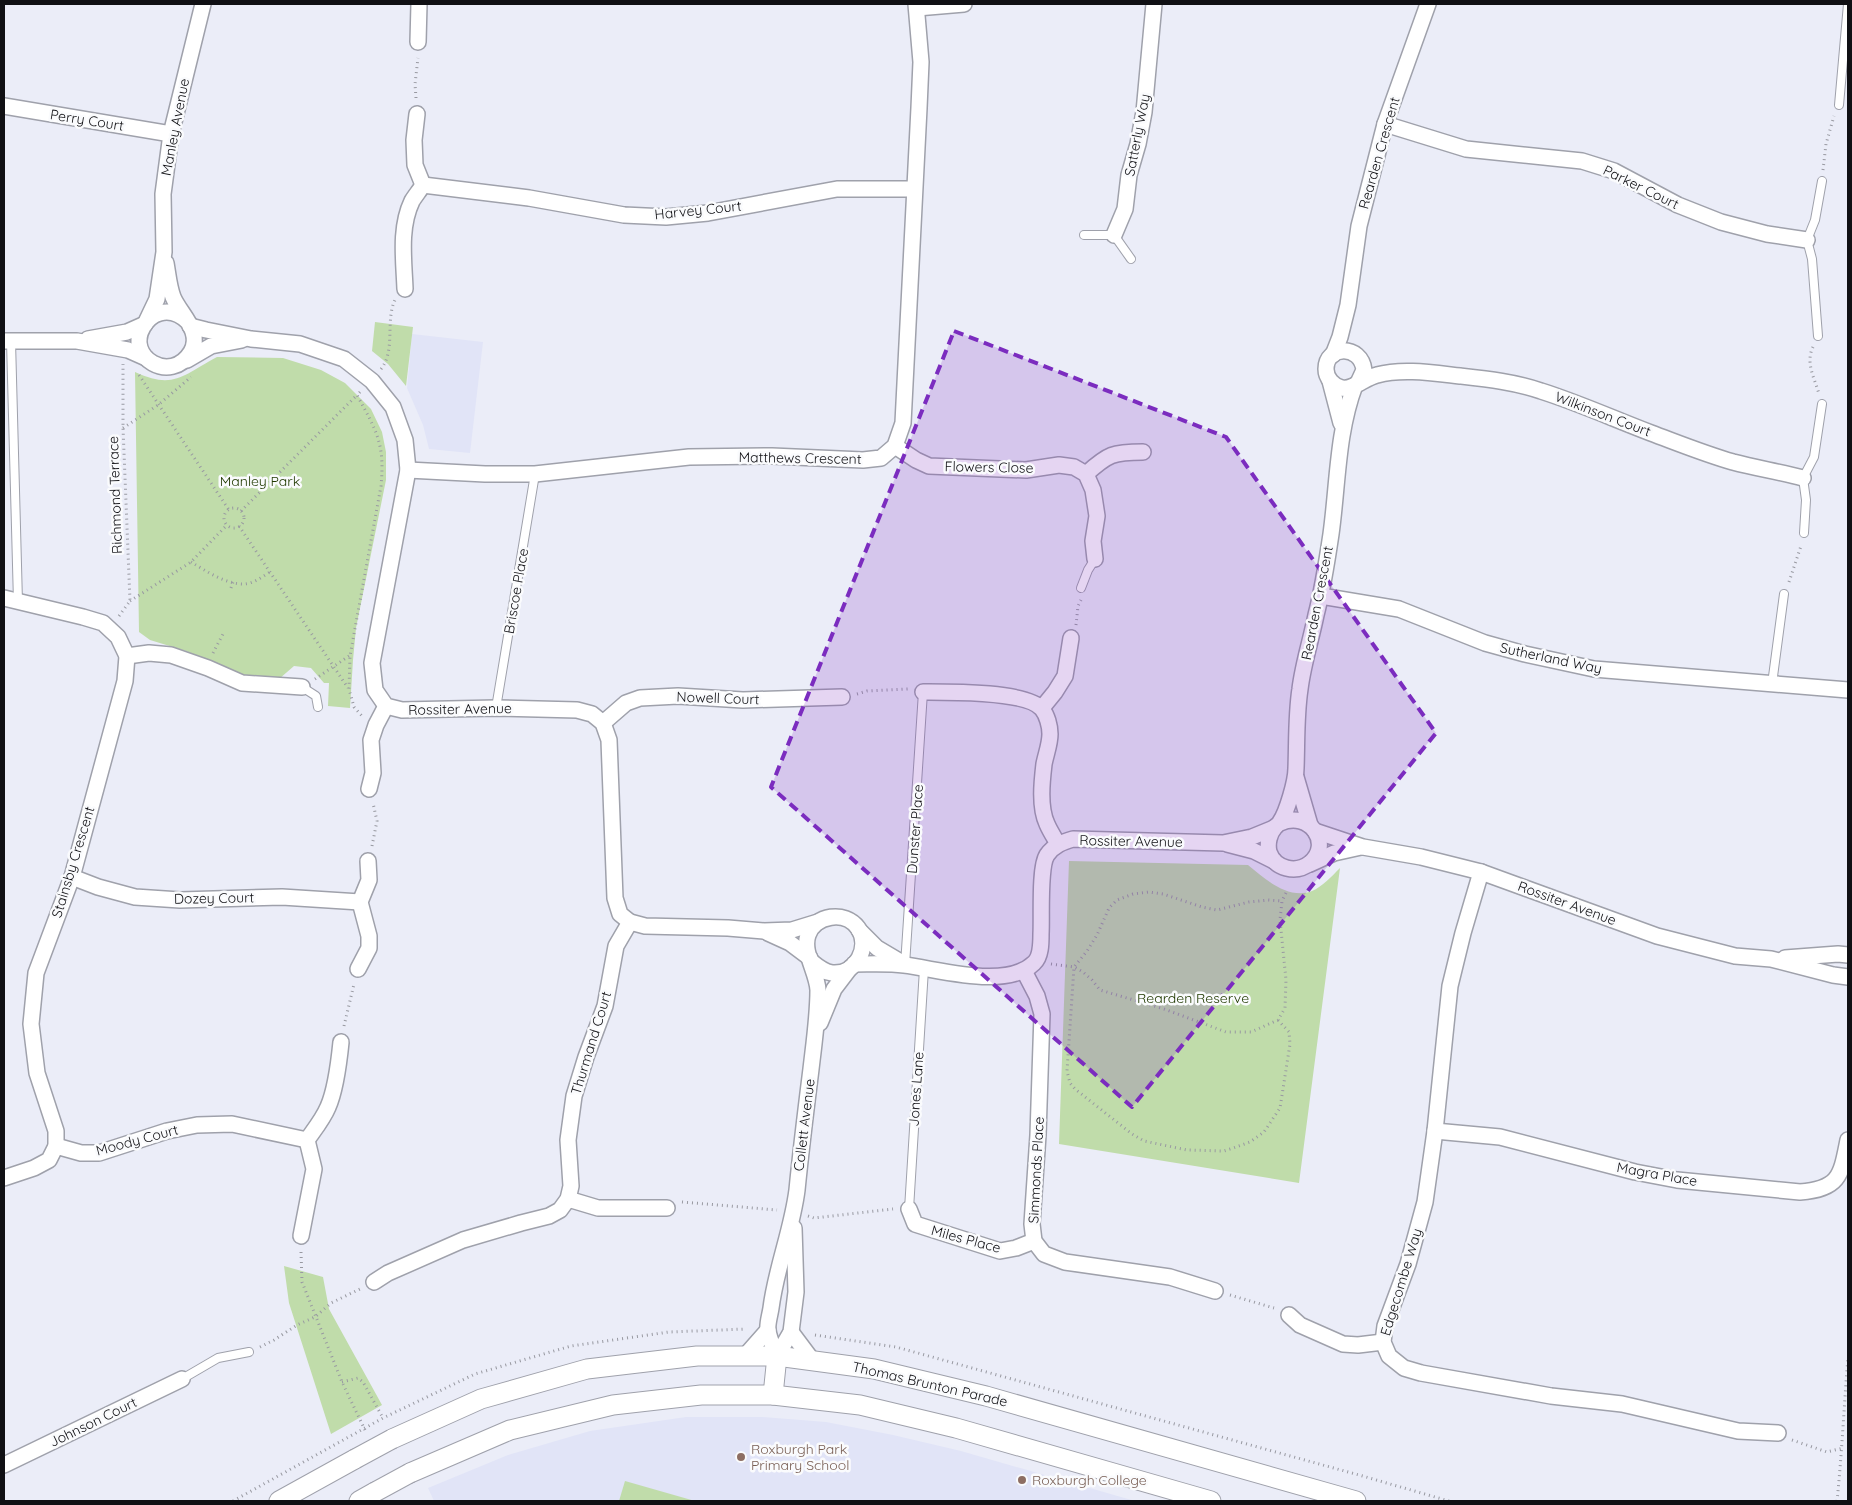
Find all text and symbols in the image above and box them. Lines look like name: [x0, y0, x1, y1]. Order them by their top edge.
street label: Manley Avenue: [157, 77, 193, 177]
street label: Satterly Way: [1120, 92, 1154, 178]
street label: Rearden Crescent: [1354, 95, 1404, 211]
street label: Perry Court: [49, 105, 125, 135]
street label: Parker Court: [1600, 161, 1682, 213]
street label: Harvey Court: [654, 196, 743, 224]
street label: Wilkinson Court: [1553, 388, 1654, 441]
street label: Richmond Terrace: [104, 436, 126, 554]
street label: Matthews Crescent: [738, 448, 862, 468]
street label: Flowers Close: [944, 457, 1034, 477]
park label: Manley Park: [220, 472, 300, 490]
street label: Rearden Crescent: [1297, 544, 1337, 662]
street label: Briscoe Place: [500, 547, 532, 635]
street label: Sutherland Way: [1498, 638, 1604, 678]
street label: Nowell Court: [676, 688, 760, 708]
street label: Rossiter Avenue: [408, 699, 512, 719]
street label: Dunster Place: [903, 784, 927, 874]
street label: Stainsby Crescent: [47, 804, 99, 920]
street label: Rossiter Avenue: [1079, 831, 1183, 851]
street label: Rossiter Avenue: [1515, 877, 1619, 929]
street label: Dozey Court: [174, 888, 255, 908]
street label: Thurmand Court: [567, 989, 615, 1097]
park label: Rearden Reserve: [1137, 989, 1249, 1007]
street label: Jones Lane: [904, 1051, 928, 1127]
street label: Collett Avenue: [789, 1078, 819, 1172]
street label: Simmonds Place: [1024, 1116, 1048, 1224]
street label: Moody Court: [94, 1120, 180, 1160]
street label: Magra Place: [1615, 1158, 1699, 1190]
street label: Miles Place: [929, 1221, 1003, 1257]
street label: Edgecombe Way: [1376, 1226, 1426, 1338]
street label: Thomas Brunton Parade: [851, 1357, 1010, 1411]
street label: Johnson Court: [46, 1393, 140, 1451]
place label: Roxburgh Park Primary School: [751, 1440, 849, 1474]
marker: Roxburgh Park Primary School: [735, 1451, 747, 1463]
place label: Roxburgh College: [1032, 1471, 1147, 1489]
marker: Roxburgh College: [1016, 1474, 1028, 1486]

